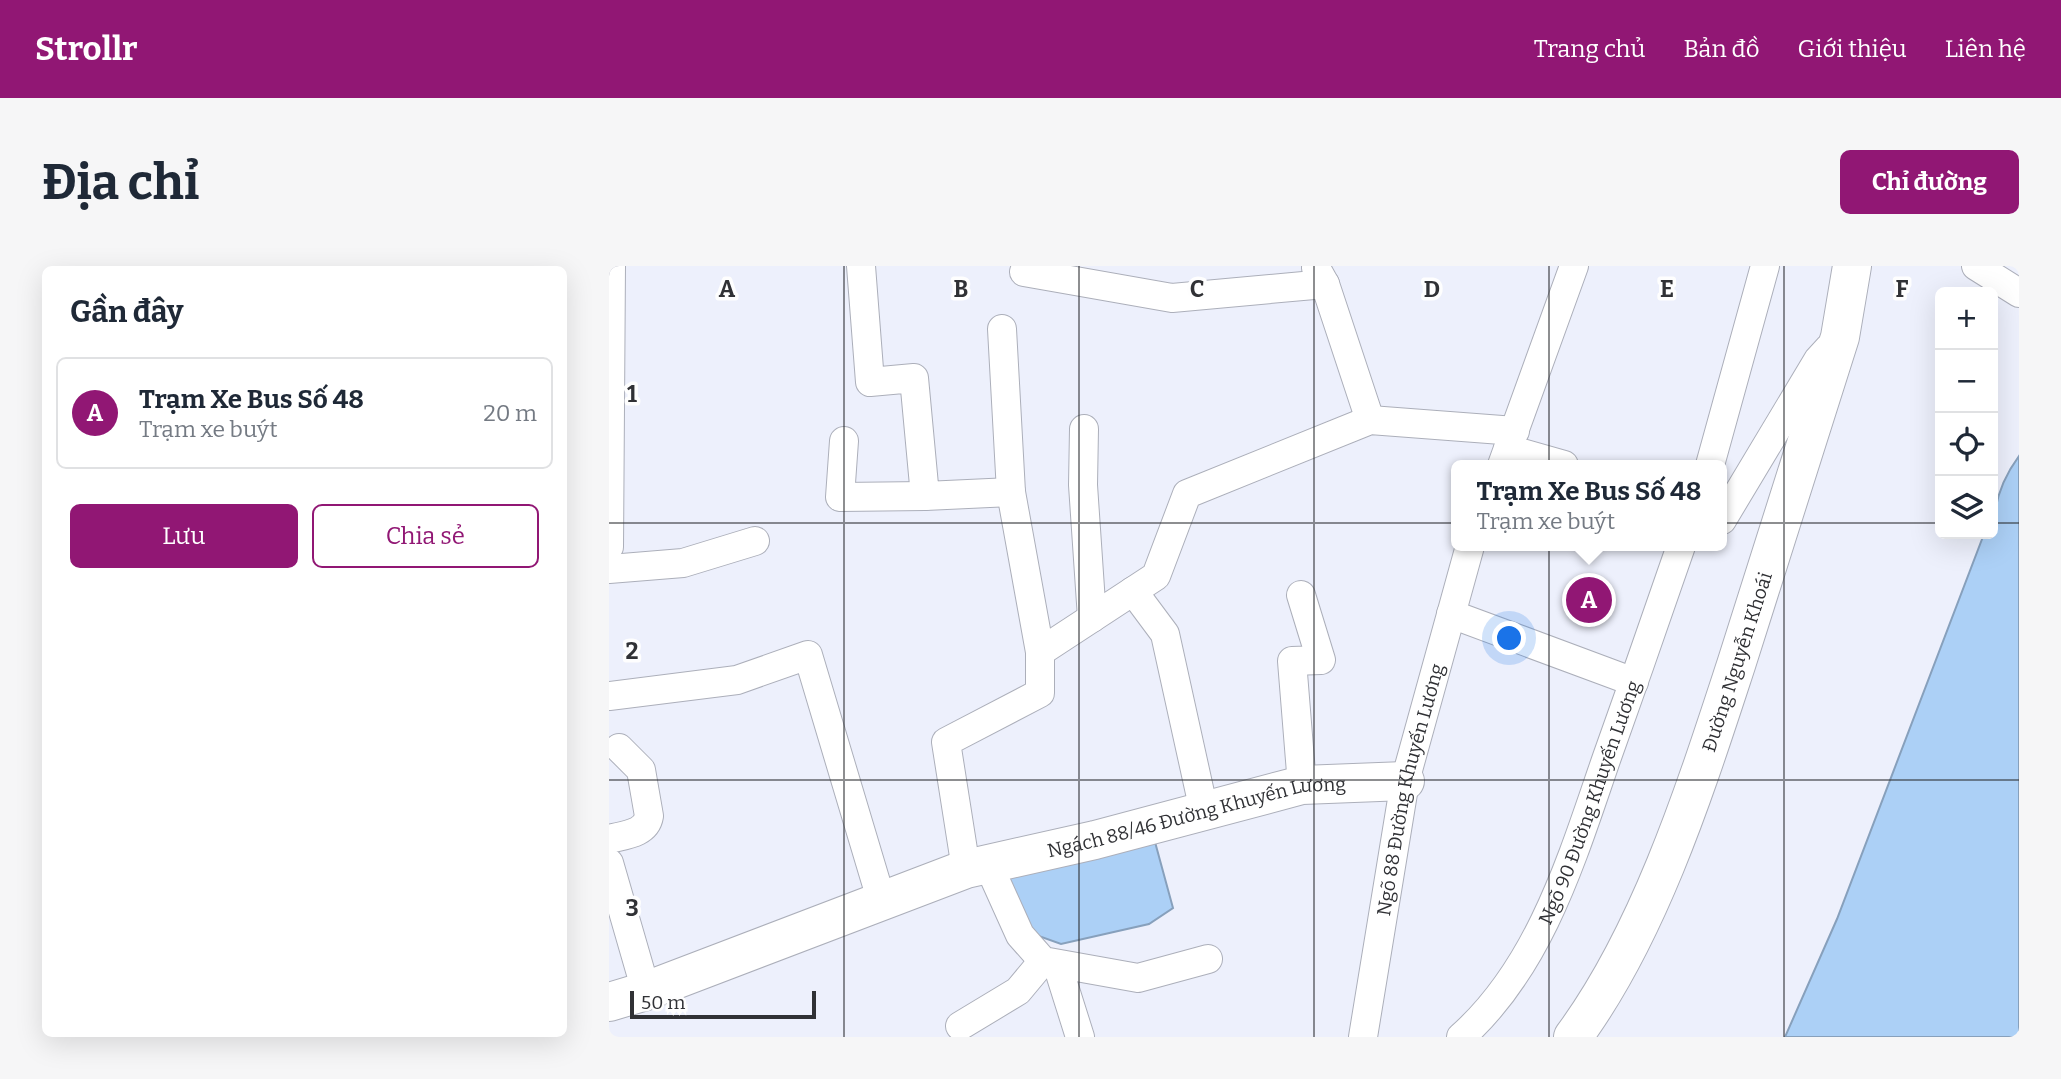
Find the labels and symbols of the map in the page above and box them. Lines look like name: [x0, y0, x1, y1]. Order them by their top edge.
text: A: [719, 275, 736, 303]
text: B: [954, 275, 968, 303]
text: C: [1190, 275, 1204, 303]
text: D: [1424, 275, 1440, 303]
text: E: [1660, 275, 1674, 303]
text: F: [1896, 275, 1909, 303]
text: 1: [627, 380, 637, 408]
street label: Đường Nguyễn Khoái: [1697, 569, 1777, 755]
pin: A: [1566, 574, 1612, 626]
your location: [1492, 621, 1526, 655]
text: 2: [626, 637, 639, 665]
street label: Ngõ 88 Đường Khuyến Lương: [1372, 661, 1449, 918]
street label: Ngõ 90 Đường Khuyến Lương: [1534, 677, 1645, 928]
street label: Ngách 88/46 Đường Khuyến Lương: [1045, 772, 1347, 862]
text: 3: [625, 894, 639, 922]
scale bar: [630, 988, 815, 1020]

